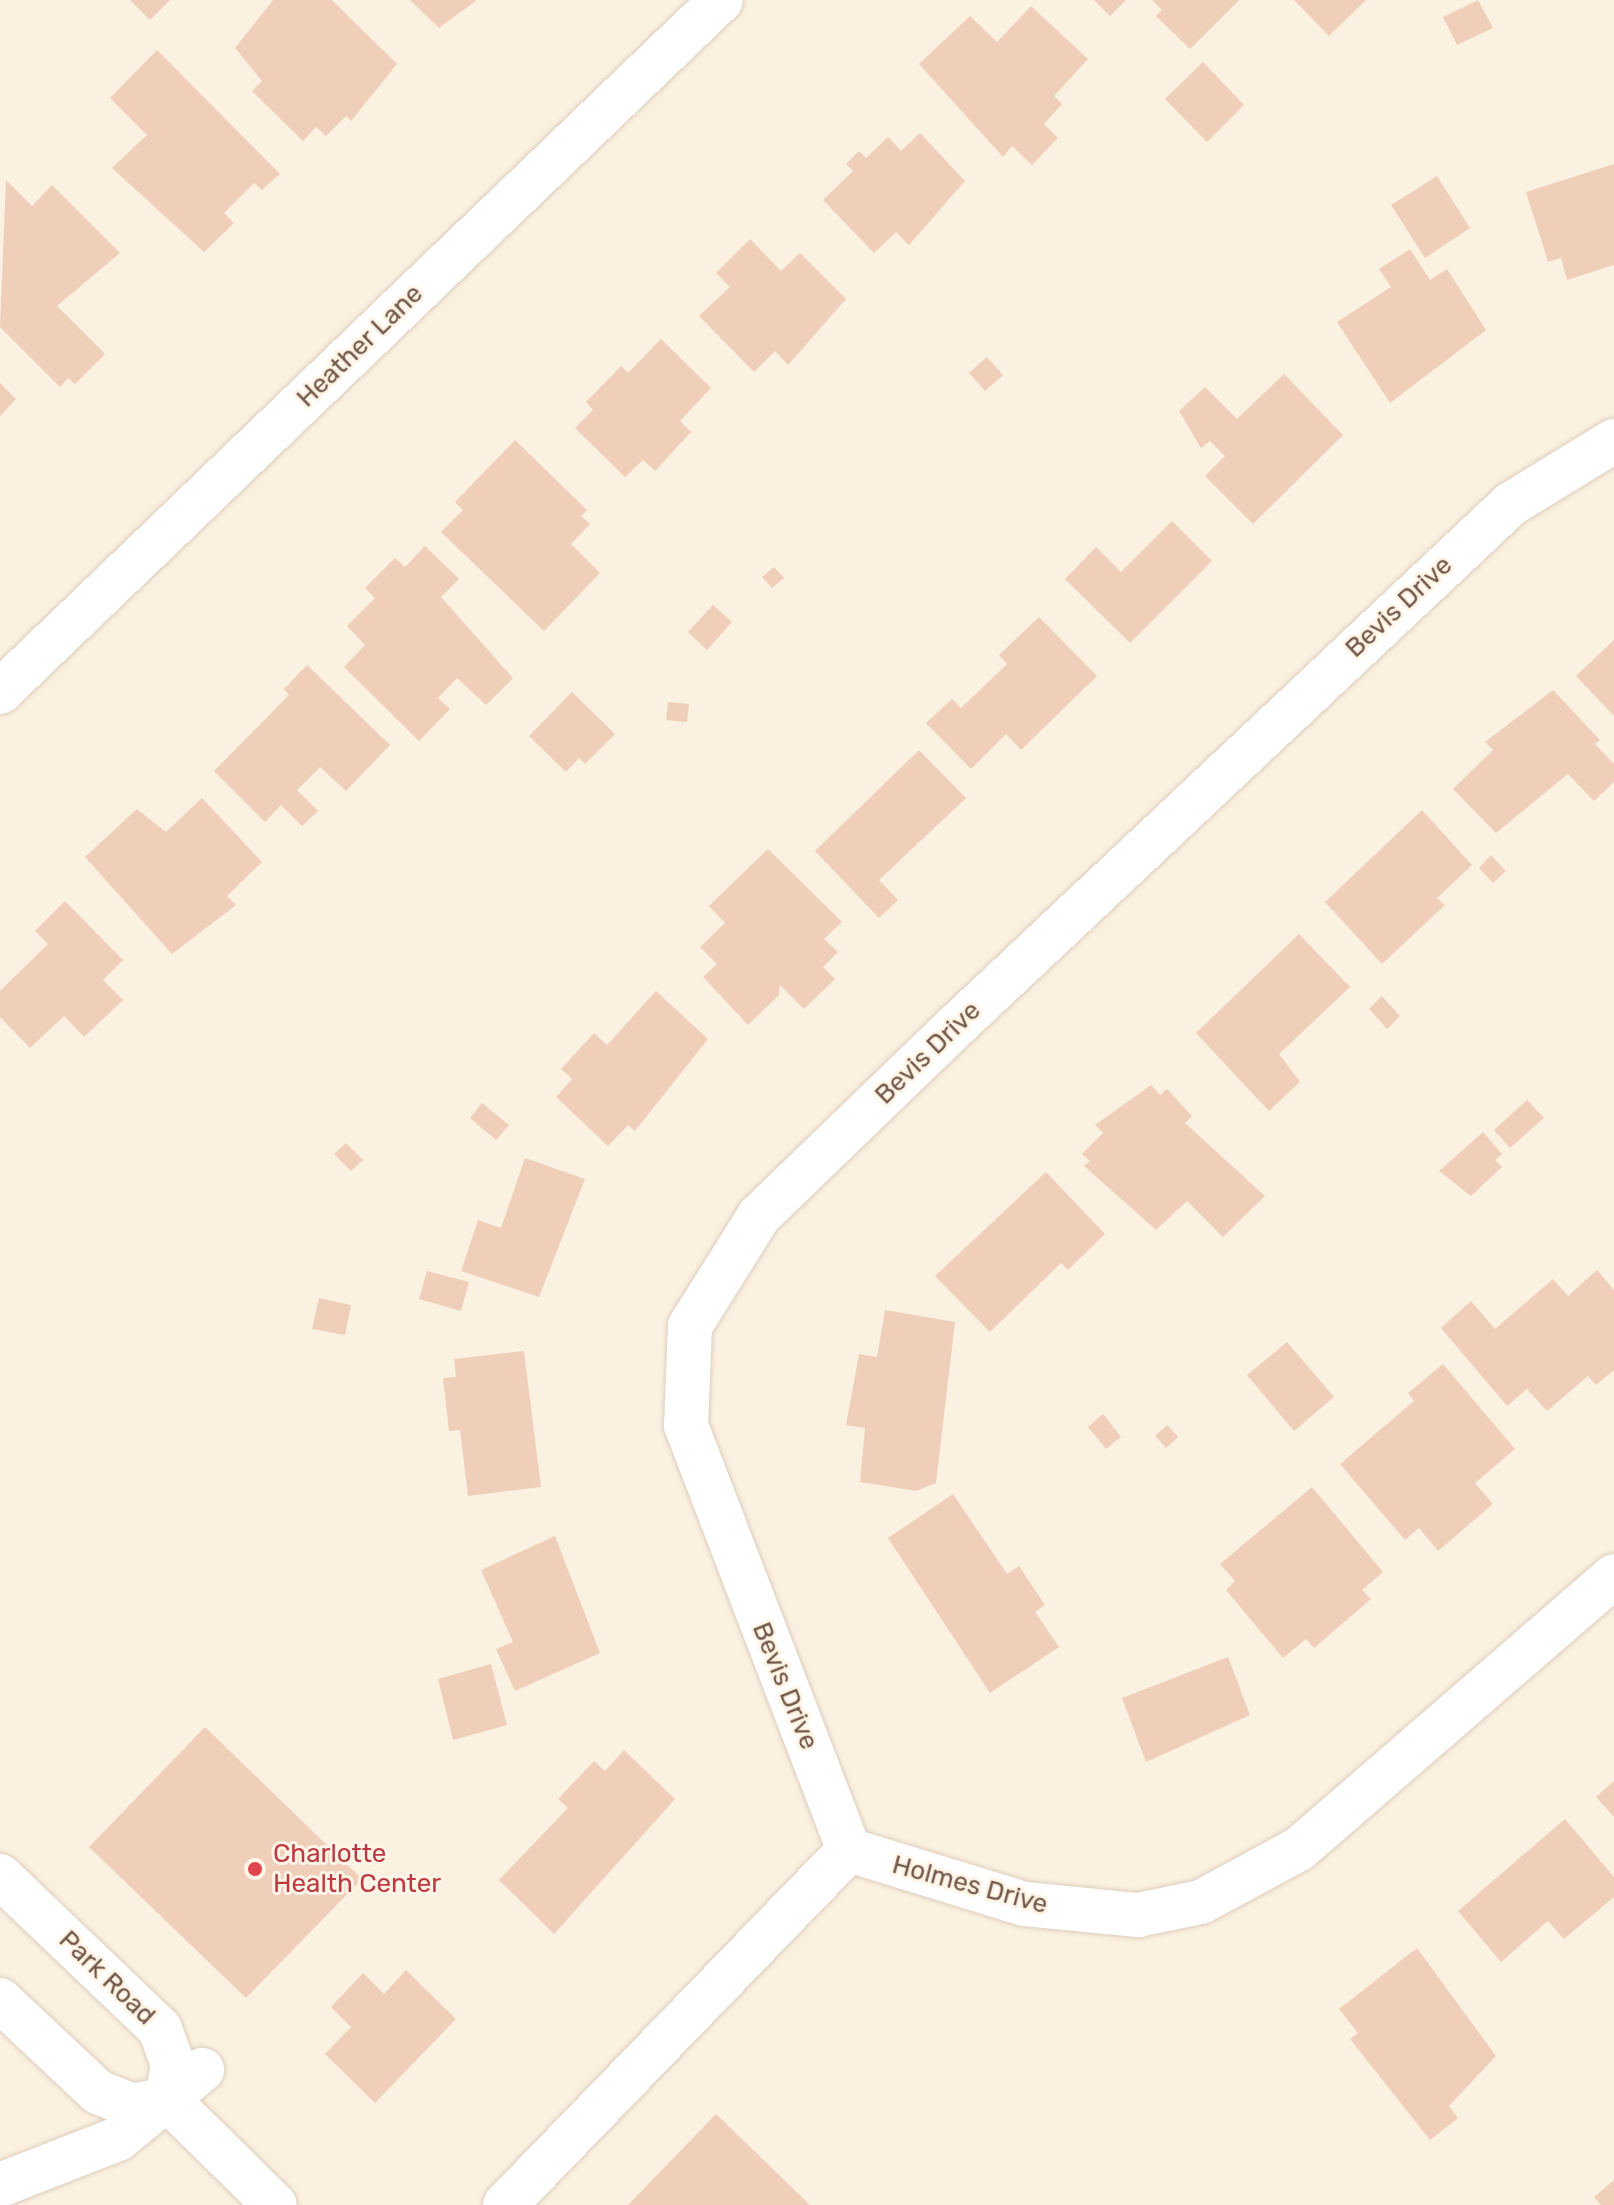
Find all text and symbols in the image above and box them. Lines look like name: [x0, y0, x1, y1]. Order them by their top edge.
street label: Heather Lane: [290, 278, 430, 414]
street label: Bevis Drive: [1339, 550, 1459, 664]
street label: Bevis Drive: [869, 995, 987, 1111]
street label: Bevis Drive: [745, 1618, 825, 1754]
place label: Charlotte Health Center: [273, 1838, 441, 1900]
street label: Holmes Drive: [889, 1849, 1051, 1921]
marker: Charlotte Health Center: [244, 1858, 266, 1880]
street label: Park Road: [52, 1924, 162, 2032]

